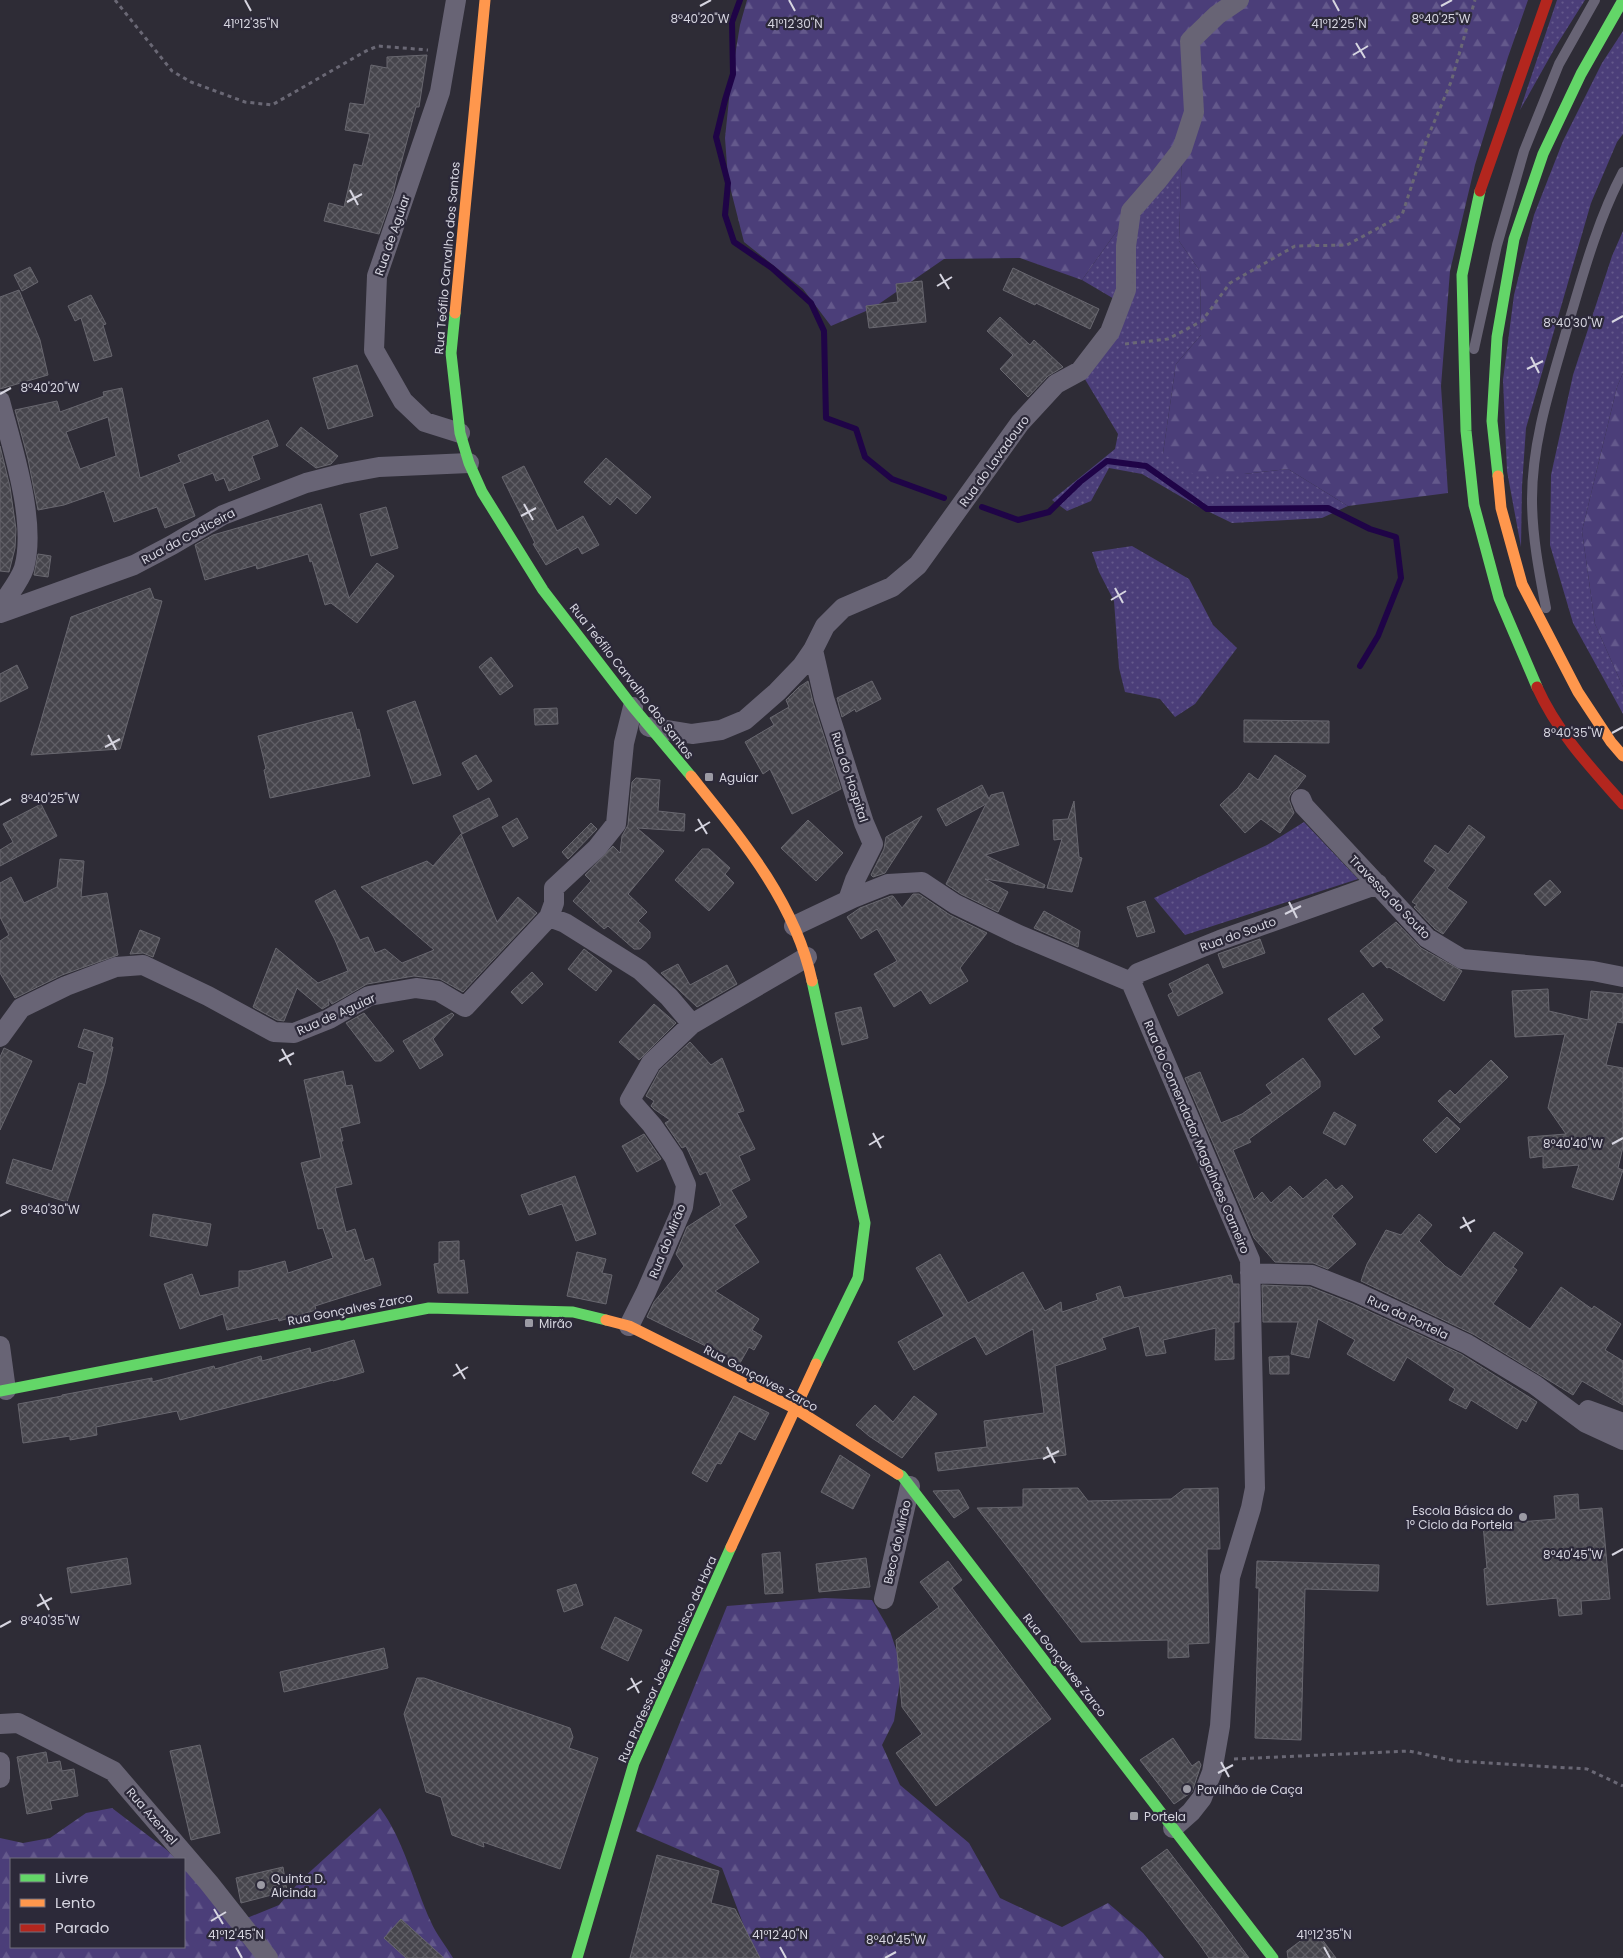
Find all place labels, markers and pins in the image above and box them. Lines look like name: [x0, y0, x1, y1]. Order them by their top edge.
place label: Aguiar: [719, 769, 759, 786]
marker: Aguiar: [703, 771, 715, 783]
place label: Mirão: [539, 1315, 573, 1332]
marker: Mirão: [523, 1317, 535, 1329]
place label: Escola Básica do 1º Ciclo da Portela: [1406, 1502, 1513, 1533]
marker: Escola Básica do 1º Ciclo da Portela: [1517, 1511, 1529, 1523]
place label: Pavilhão de Caça: [1197, 1781, 1303, 1798]
marker: Pavilhão de Caça: [1181, 1783, 1193, 1795]
place label: Portela: [1144, 1808, 1186, 1825]
marker: Portela: [1128, 1810, 1140, 1822]
place label: Quinta D. Alcinda: [271, 1870, 325, 1901]
marker: Quinta D. Alcinda: [255, 1879, 267, 1891]

